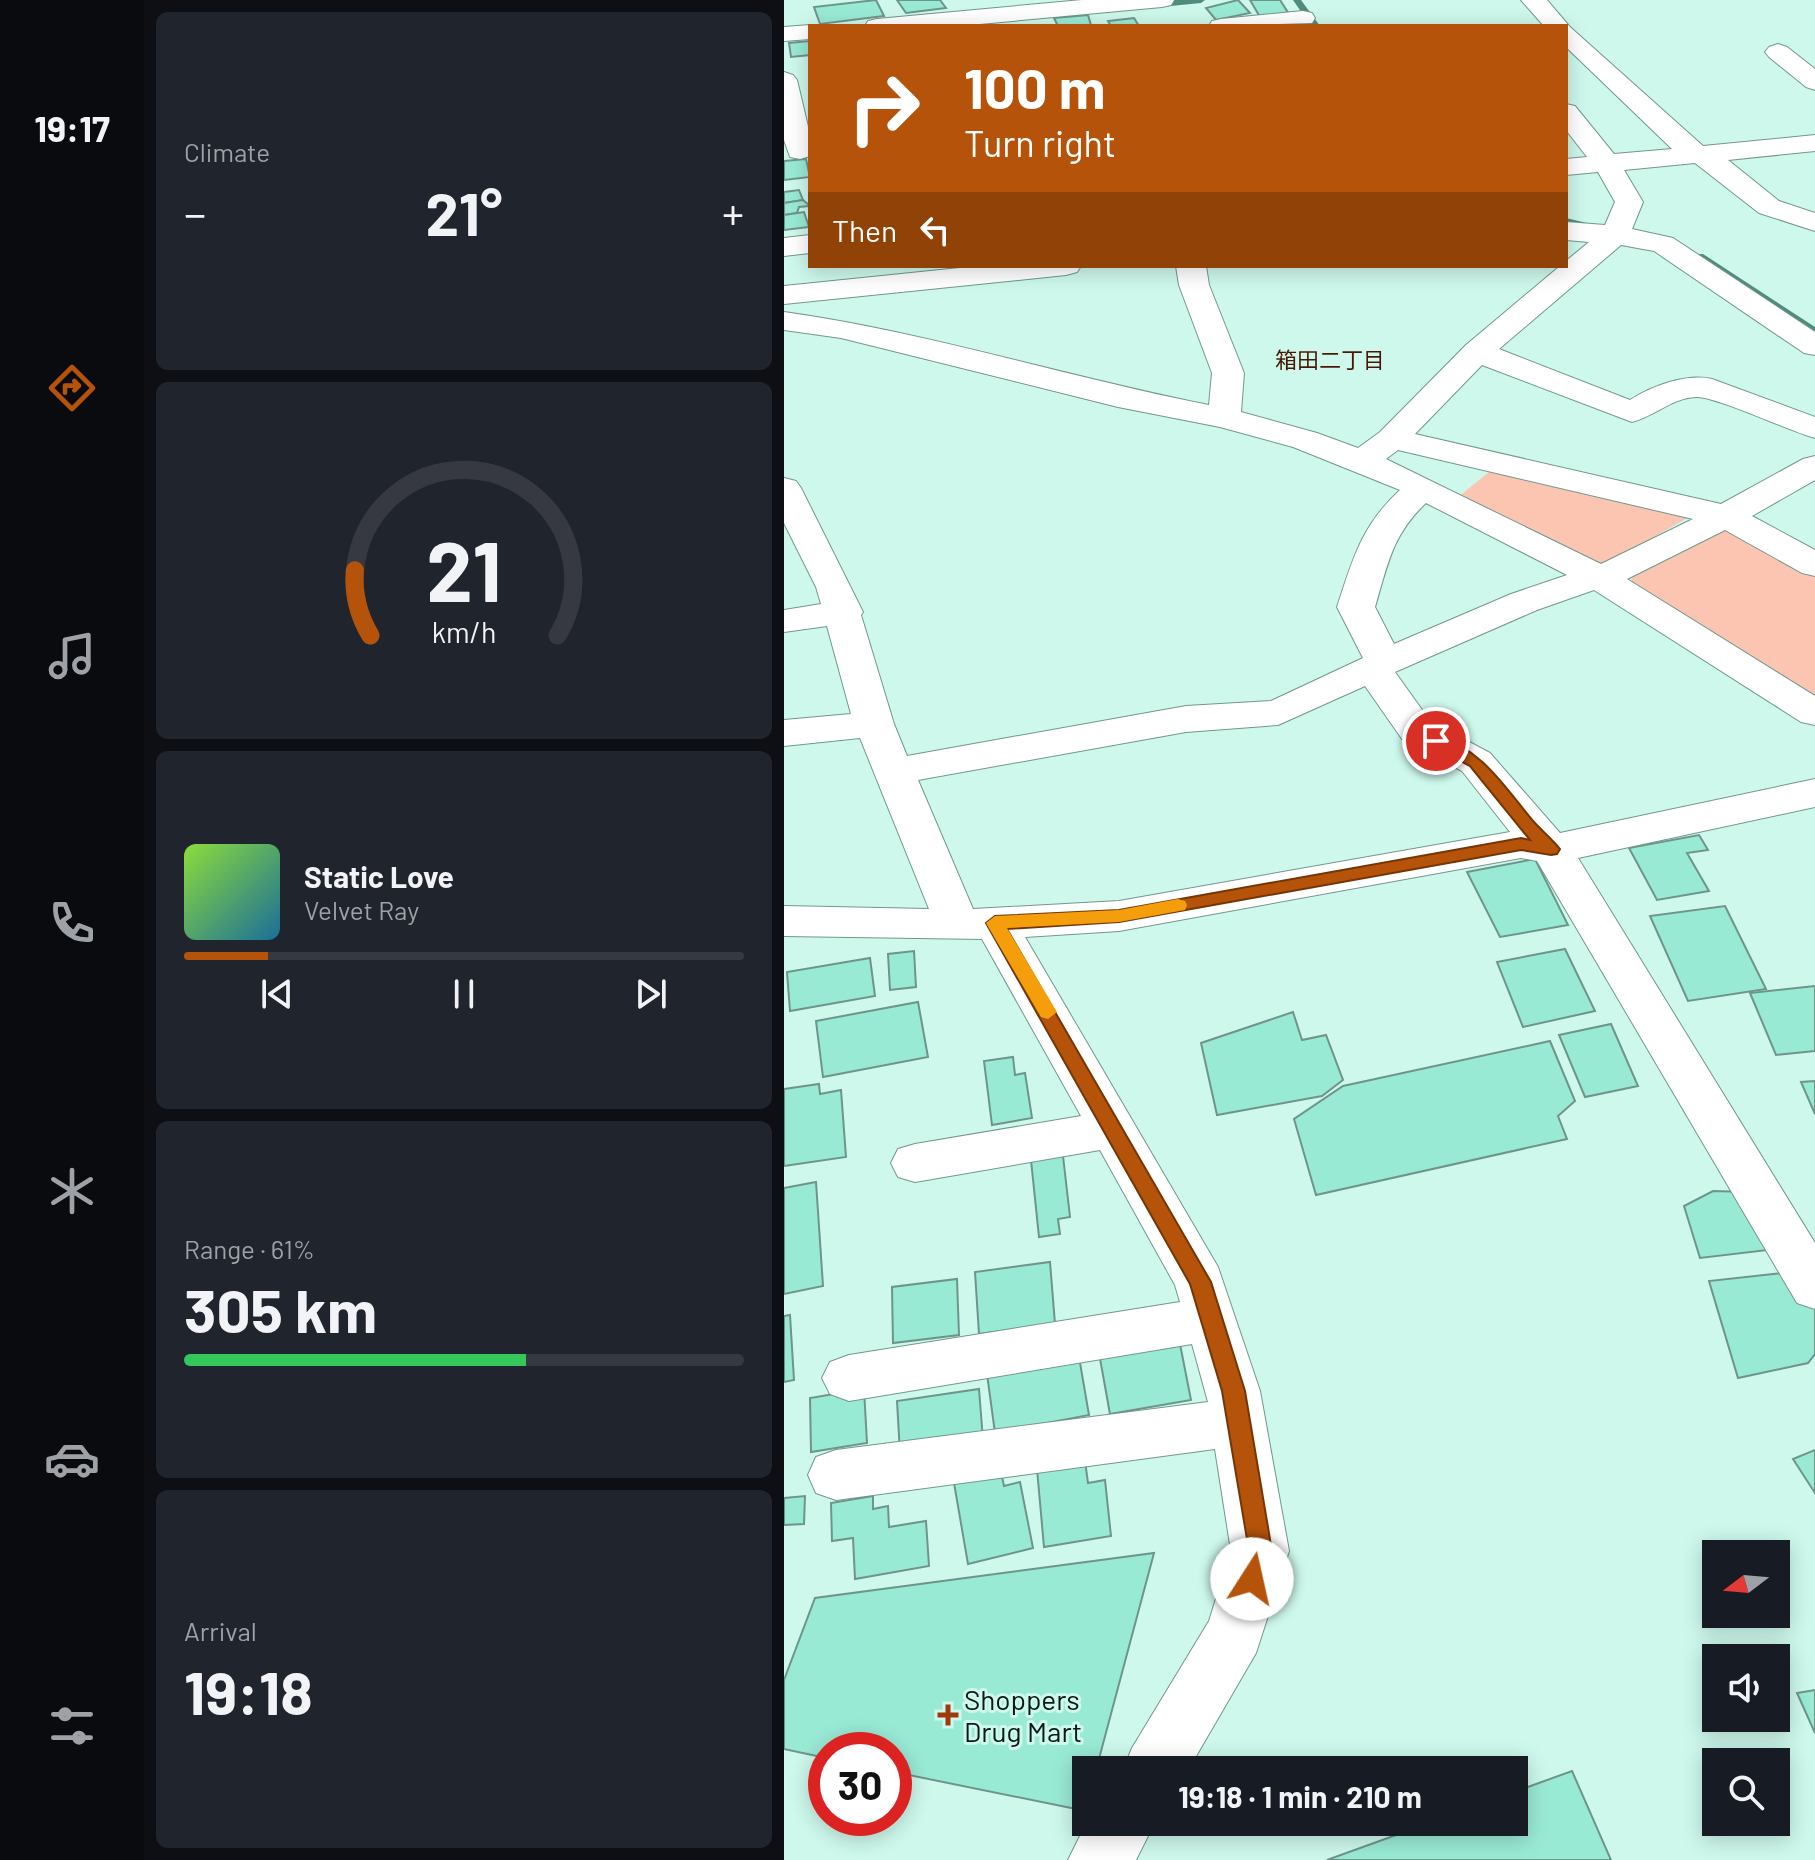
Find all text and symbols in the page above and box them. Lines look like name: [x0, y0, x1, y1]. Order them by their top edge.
text: 100 m: [964, 53, 1106, 120]
icon: right: [832, 56, 936, 160]
text: 19:17: [34, 106, 110, 149]
text: Turn right: [964, 121, 1116, 164]
text: Climate: [184, 136, 270, 167]
text: 21°: [425, 176, 503, 248]
text: −: [184, 186, 206, 239]
text: +: [722, 186, 744, 239]
icon: left: [913, 208, 957, 252]
text: Then: [832, 212, 897, 248]
district label: 箱田二丁目: [1275, 346, 1385, 372]
icon: directions: [44, 360, 100, 416]
text: 21: [426, 519, 502, 619]
text: km/h: [432, 615, 496, 650]
icon: music: [44, 628, 100, 684]
pin: [1402, 707, 1470, 775]
icon: arrive: [1414, 719, 1458, 763]
text: Static Love: [304, 858, 454, 894]
text: Velvet Ray: [304, 894, 419, 925]
icon: phone: [44, 895, 100, 951]
icon: previous: [255, 972, 299, 1016]
icon: pause: [442, 972, 486, 1016]
icon: next: [629, 972, 673, 1016]
icon: climate: [44, 1163, 100, 1219]
text: Range · 61%: [184, 1233, 315, 1264]
text: 305 km: [184, 1273, 377, 1345]
icon: car: [44, 1431, 100, 1487]
position arrow: [1210, 1537, 1294, 1621]
north arrow: [1702, 1540, 1790, 1628]
map controls: [1702, 1540, 1790, 1836]
text: Arrival: [184, 1615, 257, 1646]
button: sound: [1702, 1644, 1790, 1732]
text: 19:18: [184, 1655, 313, 1727]
place label: Shoppers Drug Mart: [964, 1682, 1082, 1748]
icon: filters: [44, 1698, 100, 1754]
marker: Shoppers Drug Mart: [939, 1706, 957, 1724]
speed limit sign: 30: [808, 1732, 912, 1836]
button: search: [1702, 1748, 1790, 1836]
text: 19:18 · 1 min · 210 m: [1178, 1778, 1422, 1814]

